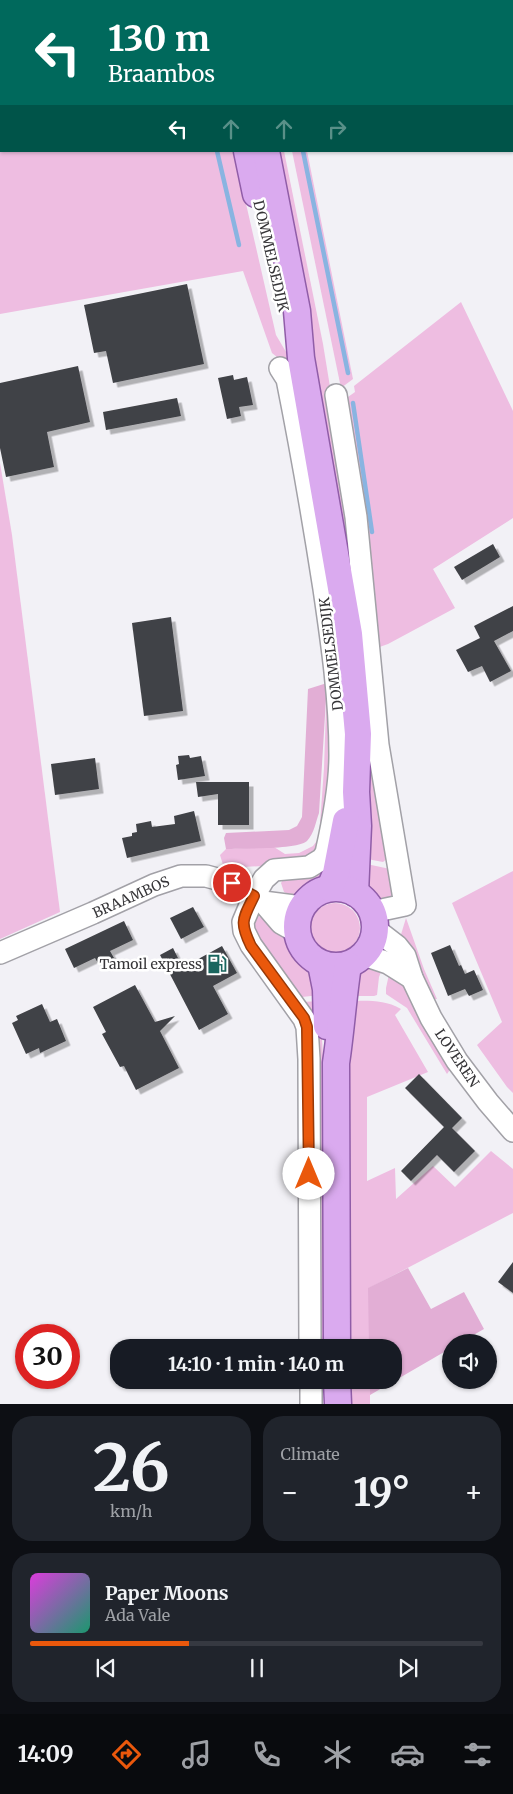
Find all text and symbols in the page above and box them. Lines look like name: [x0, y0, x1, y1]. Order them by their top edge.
text: 130 m: [108, 17, 210, 61]
icon: left: [25, 20, 90, 85]
text: Braambos: [108, 60, 215, 88]
icon: left: [164, 115, 192, 143]
icon: ahead: [217, 115, 245, 143]
icon: ahead: [270, 115, 298, 143]
icon: right: [323, 115, 351, 143]
street label: DOMMELSEDIJK: [249, 198, 293, 314]
street label: DOMMELSEDIJK: [315, 595, 347, 712]
pin: [211, 862, 253, 904]
icon: arrive: [218, 869, 246, 897]
street label: BRAAMBOS: [90, 872, 172, 922]
fuel station icon: Tamoil express: [206, 953, 228, 975]
place label: Tamoil express: [99, 955, 202, 973]
street label: LOVEREN: [431, 1025, 483, 1091]
position arrow: [282, 1147, 334, 1199]
speed limit sign: 30: [15, 1324, 80, 1389]
map controls: [442, 1334, 497, 1389]
button: sound: [442, 1334, 497, 1389]
text: 14:10 · 1 min · 140 m: [168, 1352, 344, 1376]
text: 26: [93, 1427, 170, 1509]
text: Climate: [281, 1444, 340, 1464]
text: 19°: [353, 1469, 410, 1516]
text: −: [281, 1474, 299, 1510]
text: +: [464, 1474, 483, 1510]
text: km/h: [110, 1501, 152, 1521]
text: Paper Moons: [105, 1581, 229, 1605]
text: Ada Vale: [105, 1605, 170, 1625]
icon: previous: [92, 1654, 120, 1682]
icon: pause: [243, 1654, 271, 1682]
icon: next: [394, 1654, 422, 1682]
icon: directions: [109, 1737, 144, 1772]
icon: music: [179, 1737, 214, 1772]
icon: phone: [249, 1737, 284, 1772]
icon: climate: [320, 1737, 355, 1772]
icon: car: [390, 1737, 425, 1772]
icon: filters: [460, 1737, 495, 1772]
text: 14:09: [18, 1740, 74, 1768]

